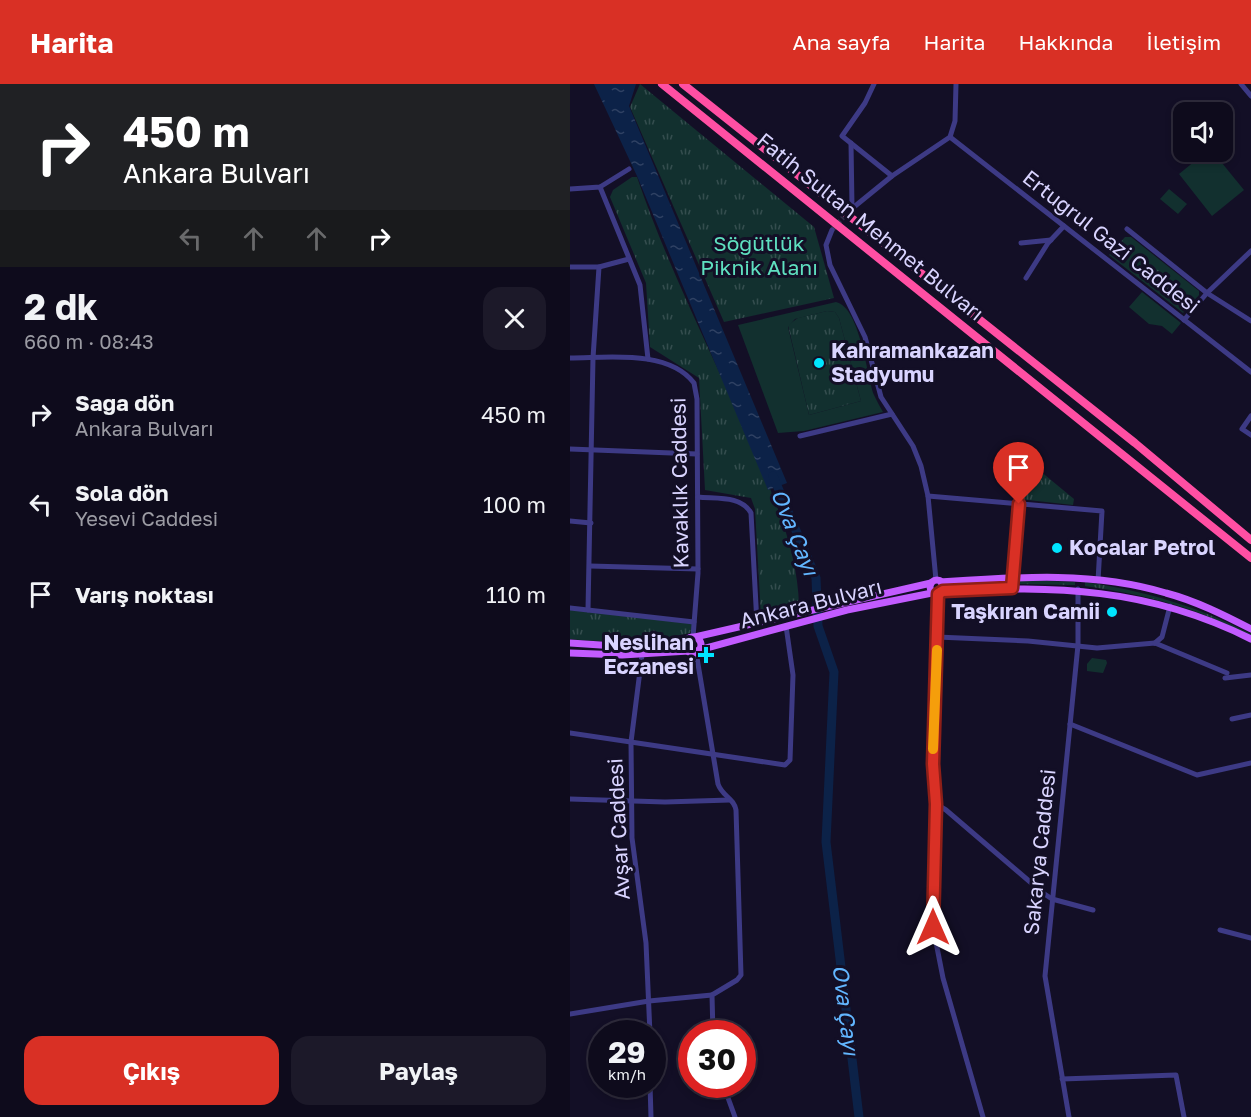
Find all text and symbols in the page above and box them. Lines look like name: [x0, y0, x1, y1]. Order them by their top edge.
text: Harita: [30, 26, 114, 59]
text: Ana sayfa: [793, 29, 891, 55]
text: Harita: [924, 29, 985, 55]
text: Hakkında: [1018, 29, 1113, 55]
text: İletişim: [1146, 29, 1221, 55]
map controls: [1173, 102, 1233, 162]
button: sound: [1173, 102, 1233, 162]
text: 450 m: [123, 106, 249, 156]
icon: right: [24, 108, 102, 186]
street label: Fatih Sultan Mehmet Bulvarı: [752, 127, 989, 326]
text: Ankara Bulvarı: [123, 157, 310, 189]
street label: Ertuğrul Gazi Caddesi: [1018, 164, 1205, 318]
icon: left: [174, 222, 207, 255]
icon: ahead: [237, 222, 270, 255]
icon: ahead: [300, 222, 333, 255]
icon: right: [363, 222, 396, 255]
park label: Söğütlük Piknik Alanı: [700, 230, 818, 280]
text: 2 dk: [24, 285, 98, 328]
button: close: [483, 287, 546, 350]
text: 660 m · 08:43: [24, 329, 154, 353]
place label: Kahramankazan Stadyumu: [831, 337, 994, 387]
marker: Kahramankazan Stadyumu: [812, 356, 826, 370]
text: Sağa dön: [75, 389, 174, 416]
street label: Kavaklık Caddesi: [665, 397, 693, 569]
icon: right: [24, 398, 57, 431]
text: 450 m: [481, 401, 546, 428]
text: Ankara Bulvarı: [75, 416, 214, 440]
pin: [993, 442, 1044, 504]
icon: arrive: [1002, 451, 1035, 484]
text: Sola dön: [75, 479, 169, 506]
water label: Ova Çayı: [766, 485, 825, 580]
icon: left: [24, 488, 57, 521]
text: 100 m: [483, 491, 546, 518]
text: Yesevi Caddesi: [75, 506, 218, 530]
place label: Kocalar Petrol: [1069, 534, 1215, 560]
marker: Kocalar Petrol: [1050, 541, 1064, 555]
street label: Ankara Bulvarı: [737, 573, 884, 633]
icon: arrive: [24, 578, 57, 611]
text: Varış noktası: [75, 581, 214, 608]
text: 110 m: [486, 581, 546, 608]
place label: Taşkıran Camii: [951, 598, 1100, 624]
marker: Taşkıran Camii: [1105, 605, 1119, 619]
place label: Neslihan Eczanesi: [603, 629, 694, 679]
marker: Neslihan Eczanesi: [699, 648, 713, 662]
street label: Avşar Caddesi: [601, 758, 635, 901]
street label: Sakarya Caddesi: [1017, 768, 1061, 936]
position arrow: [901, 895, 965, 959]
water label: Ova Çayı: [828, 963, 866, 1058]
speed limit sign: 30: [678, 1020, 756, 1098]
text: 29: [608, 1034, 646, 1070]
button: Çıkış: [24, 1036, 279, 1105]
button: Paylaş: [291, 1036, 546, 1105]
text: km/h: [608, 1065, 646, 1083]

